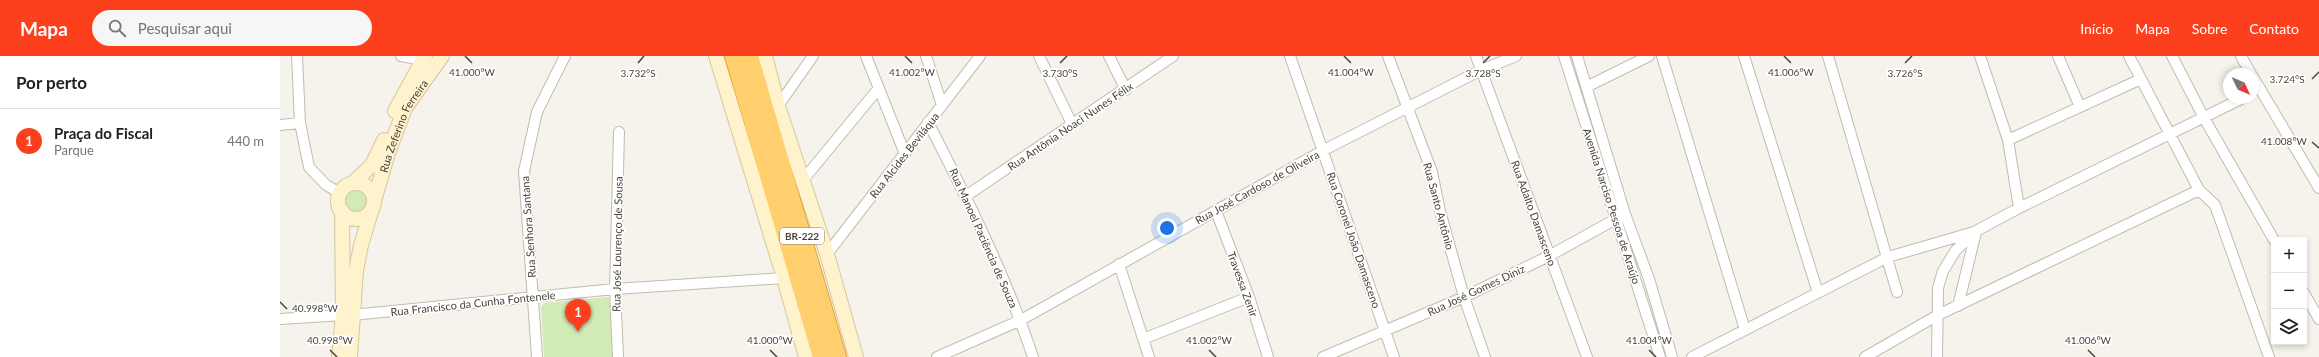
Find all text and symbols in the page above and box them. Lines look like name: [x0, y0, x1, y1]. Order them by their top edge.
search box: [92, 10, 372, 46]
text: Mapa: [20, 17, 68, 40]
icon: search: [106, 17, 128, 39]
text: Pesquisar aqui: [138, 19, 232, 37]
text: Início: [2080, 20, 2113, 37]
text: Mapa: [2135, 20, 2170, 37]
text: Sobre: [2192, 20, 2227, 37]
text: Contato: [2249, 20, 2299, 37]
text: 41.000°W: [449, 66, 496, 78]
text: 41.002°W: [889, 66, 936, 78]
text: 41.004°W: [1328, 66, 1375, 78]
text: 41.006°W: [1768, 66, 1815, 78]
text: 3.732°S: [620, 67, 656, 79]
text: 3.730°S: [1042, 67, 1078, 79]
text: 3.728°S: [1465, 67, 1501, 79]
text: 3.726°S: [1887, 67, 1923, 79]
north arrow: [2223, 68, 2259, 104]
text: Por perto: [16, 72, 87, 93]
text: 3.724°S: [2269, 73, 2305, 85]
street label: Rua Zeferino Ferreira: [376, 77, 430, 174]
street label: Rua Antônia Noaci Nunes Félix: [1005, 79, 1136, 173]
street label: Rua Alcides Beviláqua: [867, 110, 941, 200]
text: Praça do Fiscal: [54, 124, 153, 142]
street label: Avenida Narciso Pessoa de Araújo: [1581, 126, 1643, 286]
text: 1: [25, 133, 33, 149]
text: 440 m: [227, 133, 264, 149]
text: 41.008°W: [2261, 135, 2308, 147]
text: Parque: [54, 142, 94, 158]
street label: Rua José Cardoso de Oliveira: [1193, 147, 1321, 227]
street label: Rua Adalto Damasceno: [1509, 158, 1559, 268]
street label: Rua Santo Antônio: [1421, 161, 1457, 251]
street label: Rua Manoel Paciência de Souza: [947, 166, 1021, 310]
street label: Rua Coronel João Damasceno: [1325, 170, 1383, 310]
street label: Rua Senhora Santana: [518, 176, 538, 278]
street label: Rua José Lourenço de Sousa: [609, 176, 625, 312]
your location: [1157, 218, 1177, 238]
road number: BR-222: [780, 228, 824, 244]
map controls: [2271, 237, 2307, 345]
button: +: [2271, 237, 2307, 273]
street label: Travessa Zenir: [1225, 250, 1261, 318]
street label: Rua José Gomes Diniz: [1425, 262, 1527, 318]
button: −: [2271, 273, 2307, 309]
street label: Rua Francisco da Cunha Fontenele: [390, 288, 556, 318]
pin: 1: [565, 299, 591, 332]
text: 40.998°W: [292, 302, 339, 314]
button: layers: [2271, 309, 2307, 345]
text: 40.998°W: [307, 334, 354, 346]
text: 41.000°W: [747, 334, 794, 346]
text: 41.002°W: [1186, 334, 1233, 346]
text: 41.004°W: [1626, 334, 1673, 346]
text: 41.006°W: [2065, 334, 2112, 346]

